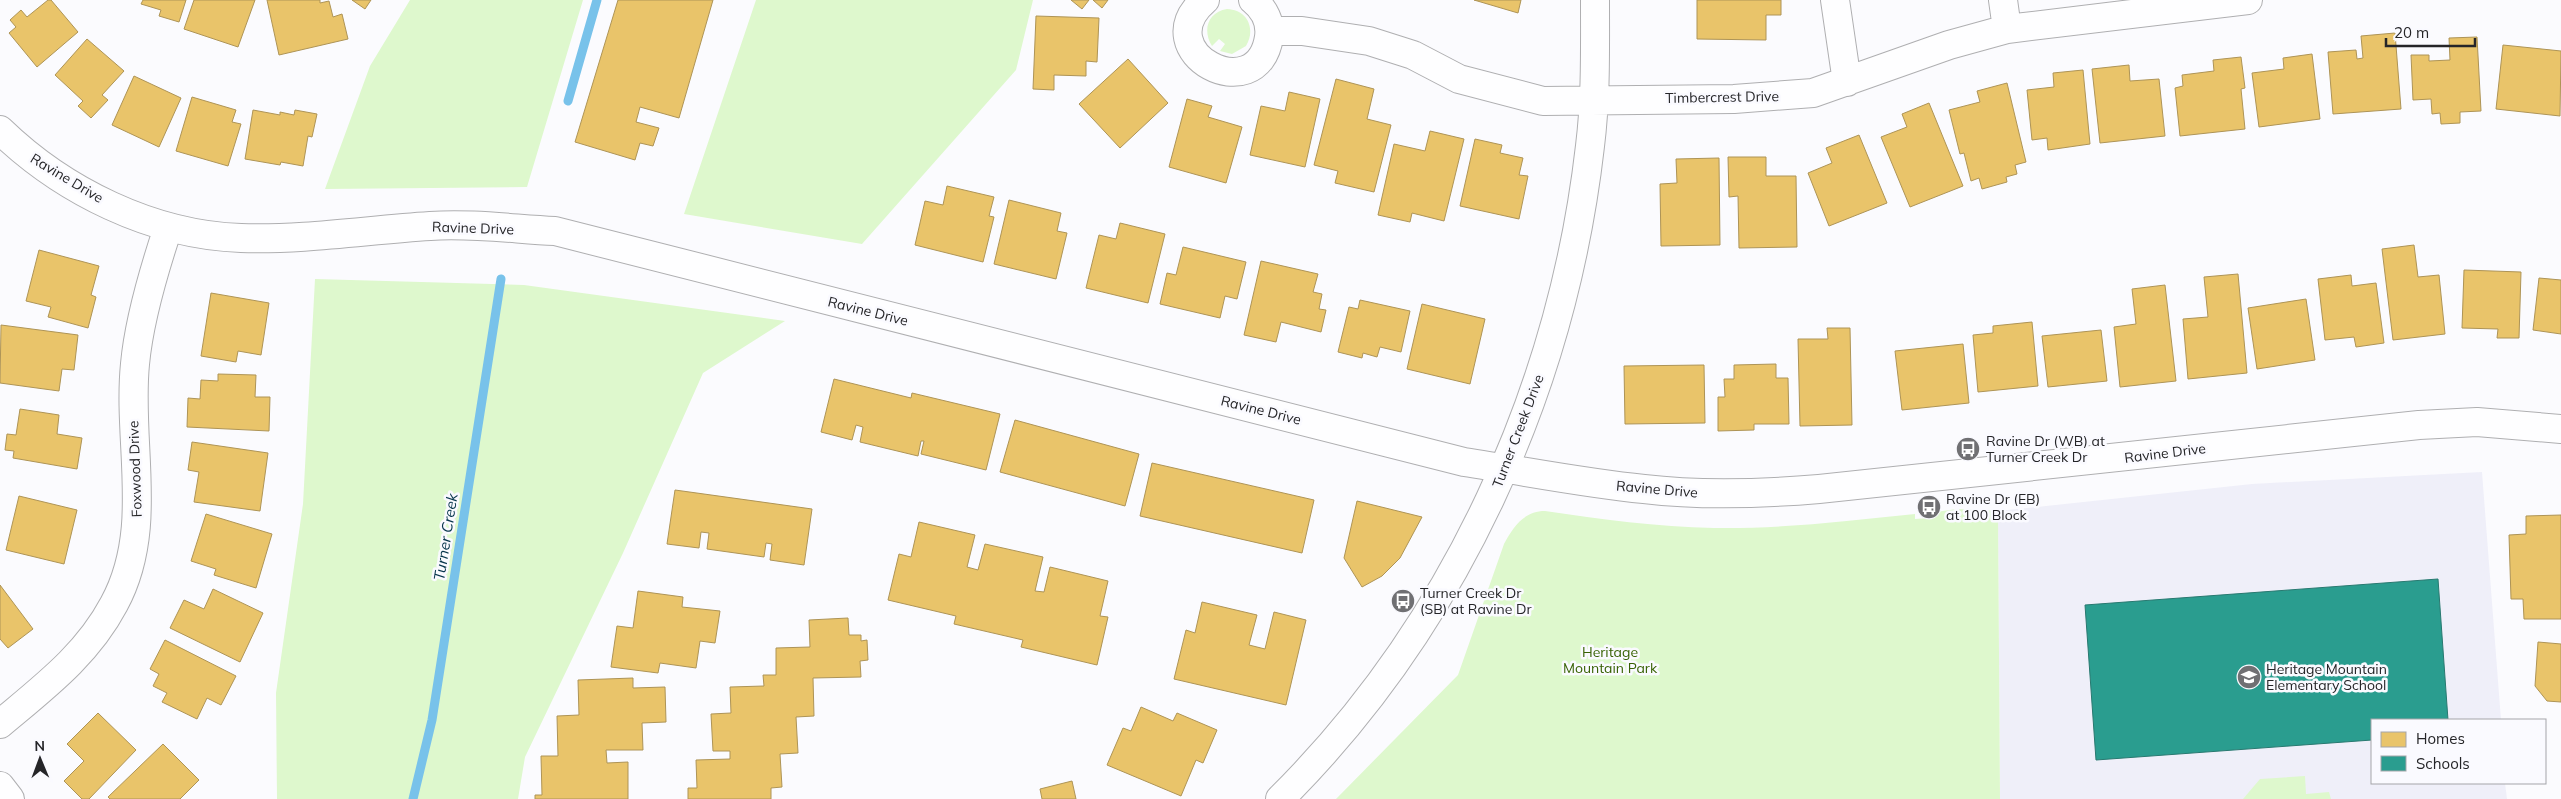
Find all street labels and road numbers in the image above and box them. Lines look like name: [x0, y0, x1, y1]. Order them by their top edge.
street label: Timbercrest Drive: [1665, 87, 1779, 107]
street label: Ravine Drive: [27, 149, 107, 207]
street label: Ravine Drive: [432, 218, 514, 238]
street label: Ravine Drive: [826, 292, 910, 330]
street label: Turner Creek Drive: [1488, 372, 1548, 490]
street label: Ravine Drive: [1219, 391, 1303, 429]
street label: Foxwood Drive: [124, 420, 146, 518]
street label: Ravine Drive: [2123, 439, 2207, 467]
street label: Ravine Drive: [1615, 476, 1699, 502]

